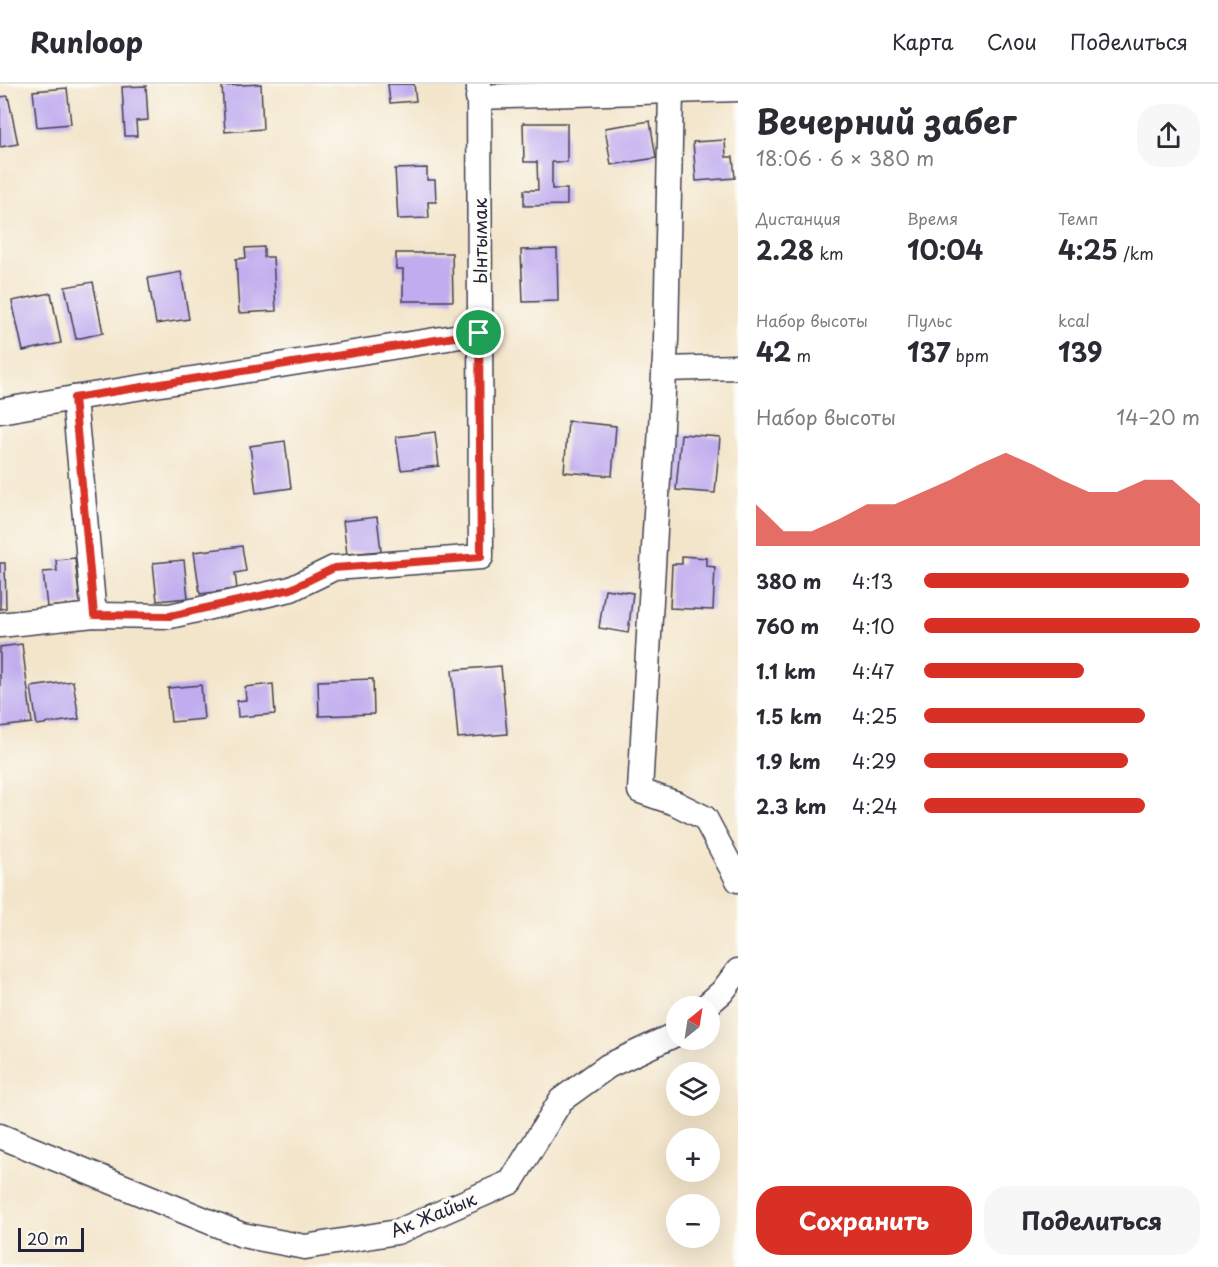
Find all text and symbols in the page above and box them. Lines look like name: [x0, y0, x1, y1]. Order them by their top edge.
text: Runloop: [30, 20, 143, 63]
text: Карта: [892, 25, 954, 57]
text: Слои: [987, 25, 1037, 57]
text: Поделиться: [1070, 25, 1188, 57]
text: Вечерний забег: [756, 95, 1016, 145]
button: share: [1137, 104, 1200, 167]
text: 18:06 · 6 × 380 m: [756, 143, 934, 173]
street label: Ынтымак: [466, 198, 493, 284]
text: Дистанция: [756, 206, 841, 230]
text: Время: [907, 206, 958, 230]
text: Темп: [1058, 206, 1098, 230]
text: 2.28: [756, 230, 814, 269]
text: 10:04: [907, 230, 983, 269]
text: 4:25: [1058, 230, 1118, 269]
text: km: [814, 241, 843, 265]
text: /km: [1118, 241, 1154, 265]
pin: [453, 307, 504, 358]
text: Набор высоты: [756, 308, 868, 332]
text: Пульс: [907, 308, 952, 332]
text: kcal: [1058, 308, 1090, 332]
icon: arrive: [462, 316, 495, 349]
text: 42: [756, 332, 791, 371]
text: 137: [907, 332, 951, 371]
text: 139: [1058, 332, 1103, 371]
text: m: [791, 343, 811, 367]
text: bpm: [951, 343, 989, 367]
text: Набор высоты: [756, 402, 896, 432]
text: 14–20 m: [1116, 402, 1200, 432]
text: 380 m: [756, 566, 821, 596]
text: 4:13: [852, 566, 893, 596]
text: 760 m: [756, 611, 819, 641]
text: 4:10: [852, 611, 895, 641]
text: 1.1 km: [756, 656, 816, 686]
text: 4:47: [852, 656, 894, 686]
text: 1.5 km: [756, 701, 822, 731]
text: 4:25: [852, 701, 897, 731]
text: 1.9 km: [756, 746, 821, 776]
text: 4:29: [852, 746, 896, 776]
text: 2.3 km: [756, 791, 826, 821]
text: 4:24: [852, 791, 898, 821]
north arrow: [666, 996, 720, 1050]
map controls: [666, 996, 720, 1248]
button: layers: [666, 1062, 720, 1116]
button: +: [666, 1128, 720, 1182]
street label: Ак Жайык: [386, 1184, 480, 1244]
button: Сохранить: [756, 1186, 972, 1255]
button: Поделиться: [984, 1186, 1200, 1255]
button: −: [666, 1194, 720, 1248]
scale bar: [18, 1225, 84, 1252]
text: 20 m: [27, 1226, 68, 1250]

